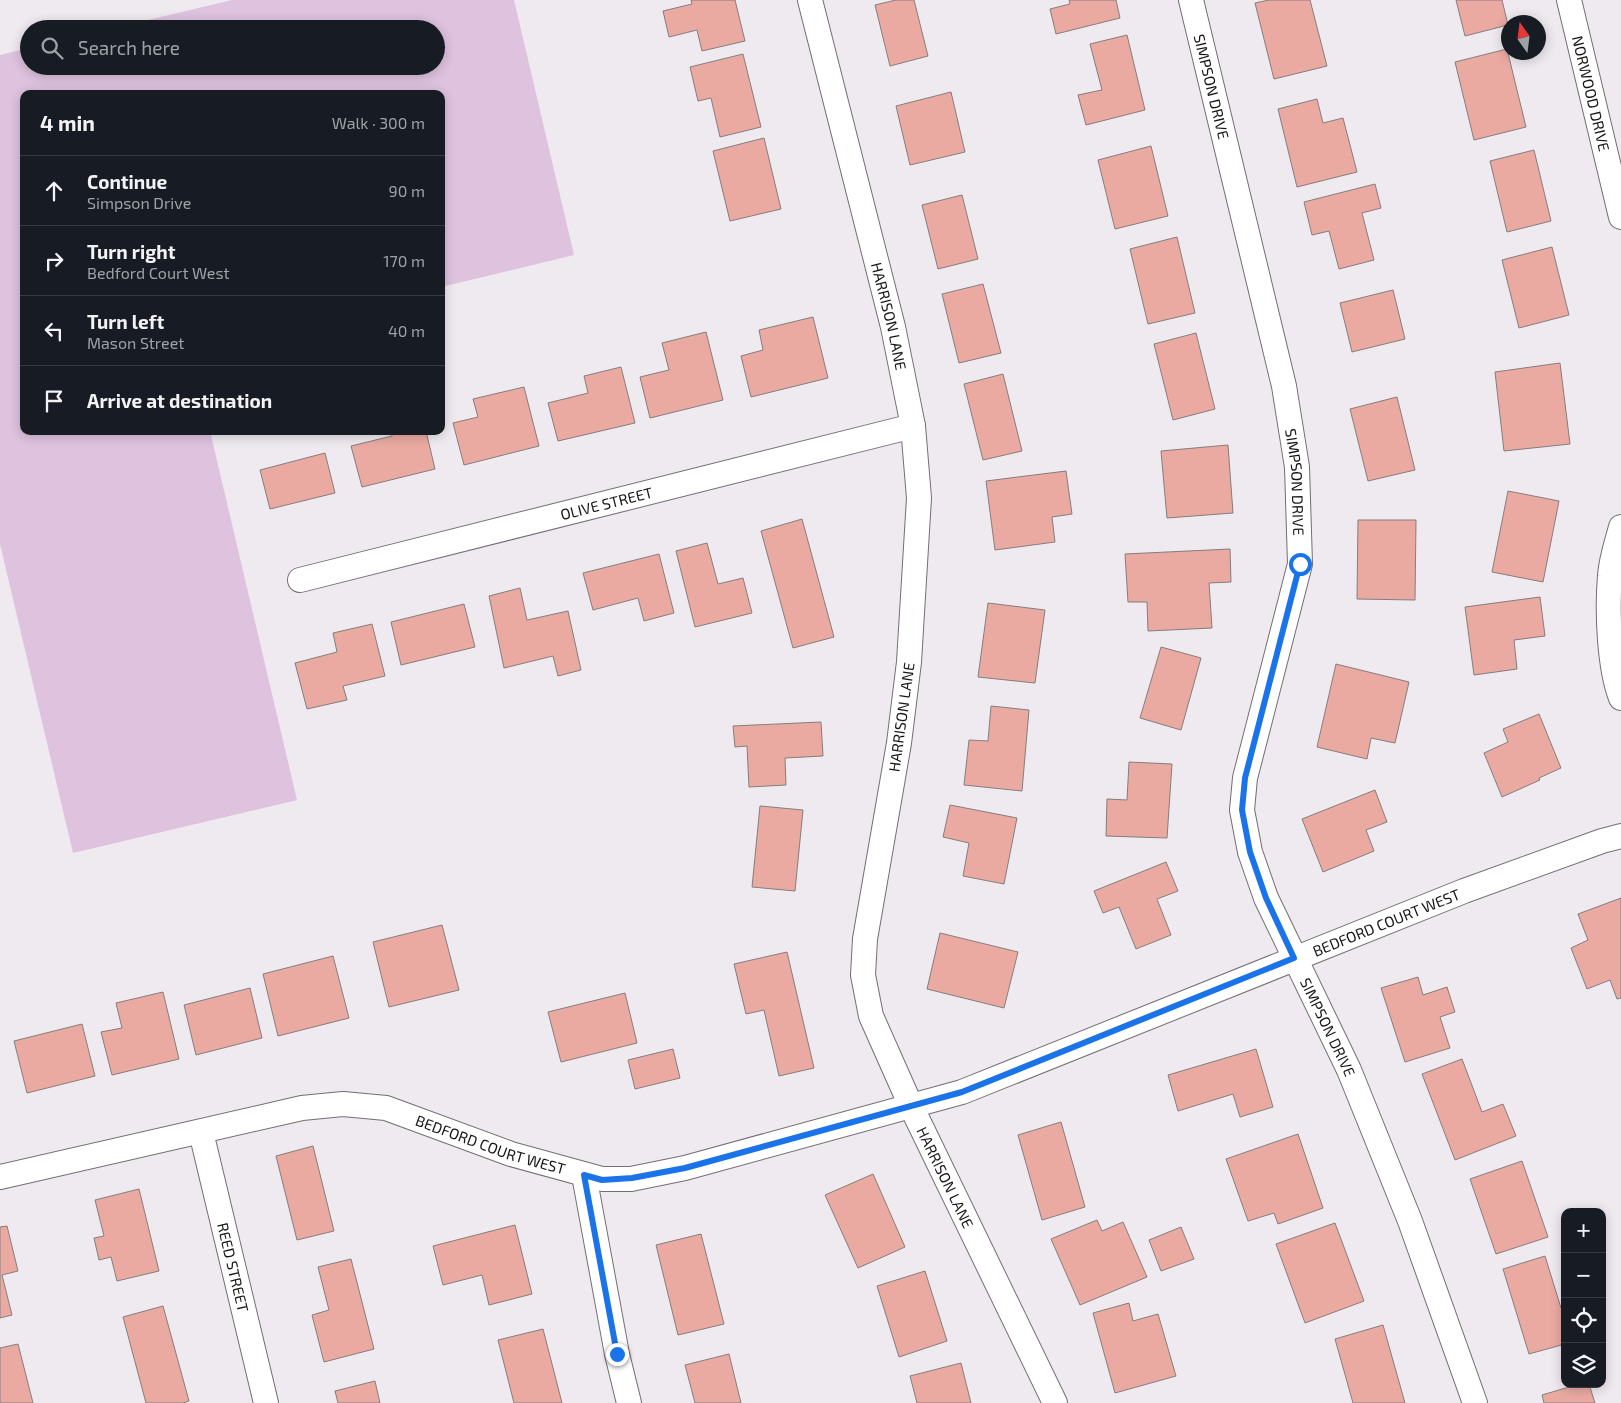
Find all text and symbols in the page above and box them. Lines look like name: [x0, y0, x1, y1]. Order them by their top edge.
north arrow: [1501, 15, 1546, 60]
search box: [20, 20, 445, 75]
street label: SIMPSON DRIVE: [1191, 32, 1233, 141]
icon: search: [38, 34, 66, 62]
street label: NORWOOD DRIVE: [1569, 34, 1614, 153]
text: Search here: [78, 36, 180, 59]
text: 4 min: [40, 110, 95, 135]
text: Walk · 300 m: [332, 113, 425, 132]
text: Continue: [87, 170, 167, 193]
icon: ahead: [40, 177, 68, 205]
text: 90 m: [389, 181, 425, 200]
text: Simpson Drive: [87, 193, 191, 212]
text: Turn right: [87, 240, 175, 263]
icon: right: [40, 247, 68, 275]
text: 170 m: [383, 251, 425, 270]
street label: HARRISON LANE: [868, 260, 910, 372]
text: Bedford Court West: [87, 263, 230, 282]
text: Turn left: [87, 310, 164, 333]
icon: left: [40, 317, 68, 345]
text: 40 m: [388, 321, 425, 340]
text: Mason Street: [87, 333, 184, 352]
icon: arrive: [40, 387, 68, 415]
text: Arrive at destination: [87, 389, 272, 412]
street label: SIMPSON DRIVE: [1282, 427, 1308, 536]
street label: OLIVE STREET: [558, 483, 655, 523]
route start: [1289, 553, 1312, 576]
street label: HARRISON LANE: [884, 661, 918, 773]
street label: BEDFORD COURT WEST: [1310, 884, 1463, 960]
street label: SIMPSON DRIVE: [1297, 975, 1360, 1079]
street label: BEDFORD COURT WEST: [413, 1111, 568, 1178]
street label: HARRISON LANE: [913, 1124, 978, 1231]
map controls: [1561, 1208, 1606, 1388]
button: +: [1561, 1208, 1606, 1253]
street label: REED STREET: [214, 1221, 253, 1314]
button: −: [1561, 1253, 1606, 1298]
button: locate: [1561, 1298, 1606, 1343]
route end: [606, 1343, 629, 1366]
button: layers: [1561, 1343, 1606, 1388]

